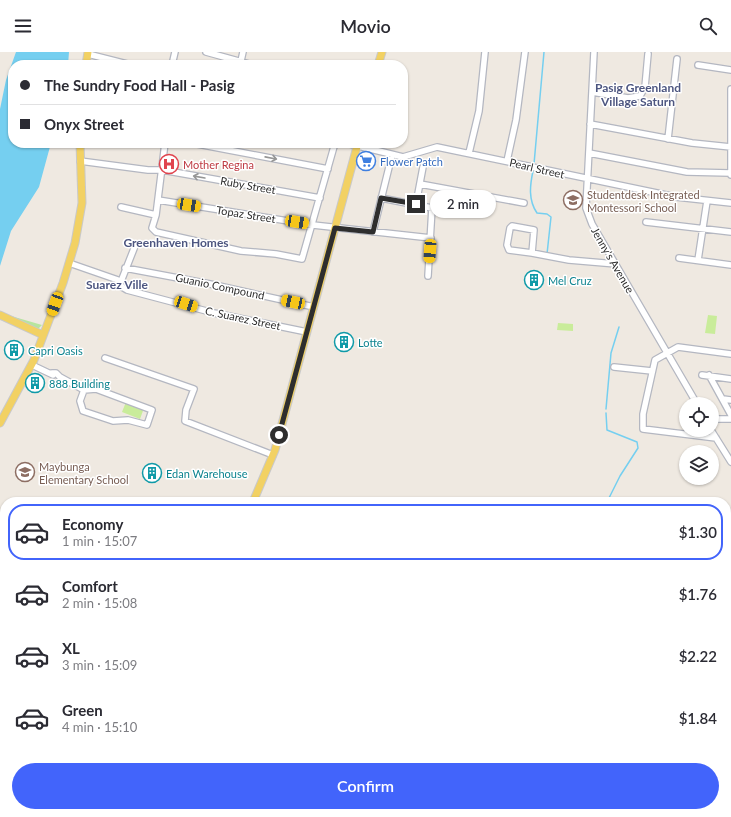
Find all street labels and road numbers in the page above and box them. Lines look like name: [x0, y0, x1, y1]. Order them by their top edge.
street label: Pearl Street: [508, 155, 566, 181]
street label: Ruby Street: [219, 174, 277, 196]
street label: Topaz Street: [215, 203, 277, 225]
street label: Jenny's Avenue: [589, 225, 637, 295]
street label: Guanio Compound: [174, 270, 266, 302]
street label: C. Suarez Street: [204, 304, 282, 332]

